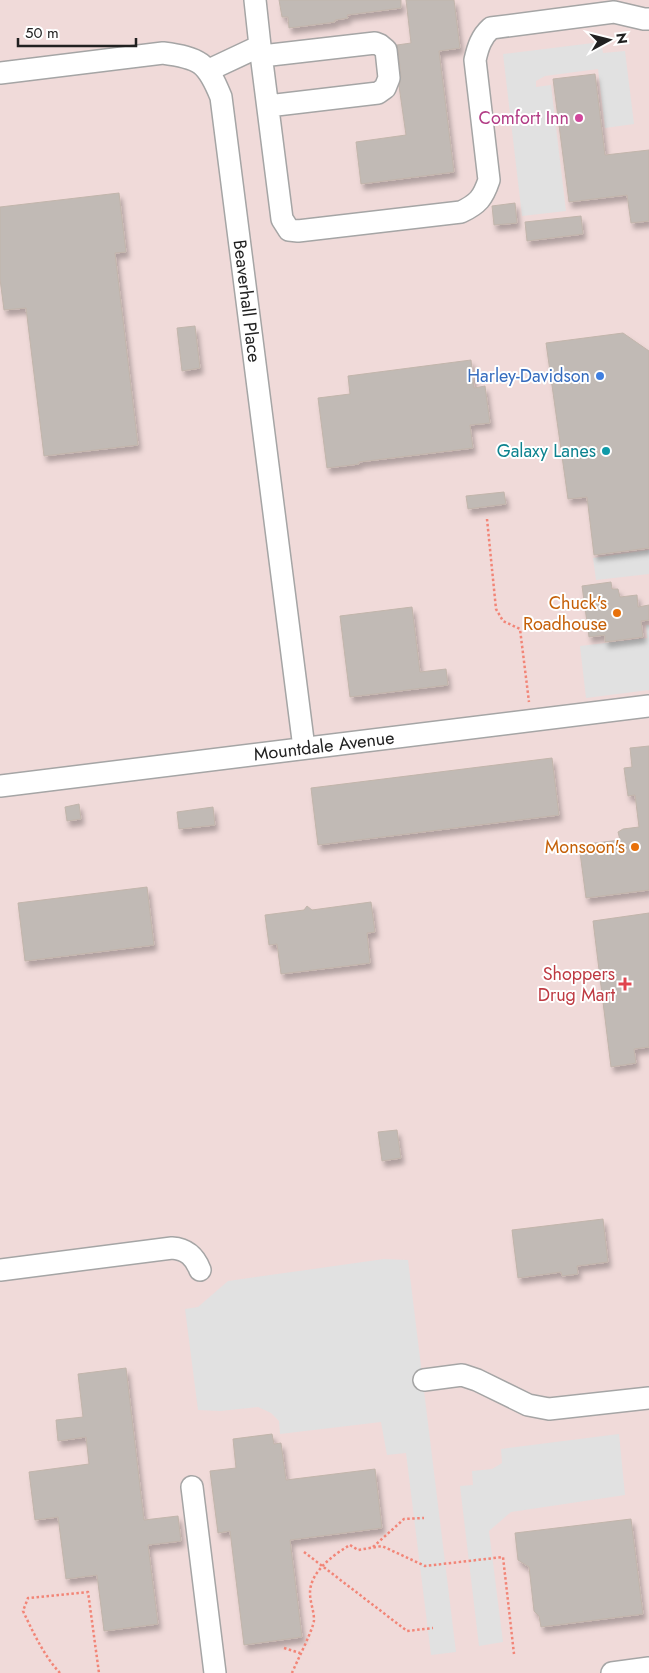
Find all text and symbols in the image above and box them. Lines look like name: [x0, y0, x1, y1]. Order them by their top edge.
scale bar: [18, 15, 135, 47]
north arrow: [584, 15, 634, 65]
text: 50 m: [25, 22, 59, 44]
text: N: [611, 32, 633, 45]
place label: Comfort Inn: [479, 105, 569, 131]
marker: Comfort Inn: [573, 112, 585, 124]
street label: Beaverhall Place: [227, 238, 267, 364]
place label: Harley-Davidson: [467, 363, 590, 389]
marker: Harley-Davidson: [594, 370, 606, 382]
place label: Galaxy Lanes: [497, 438, 596, 464]
marker: Galaxy Lanes: [600, 445, 612, 457]
place label: Chuck's Roadhouse: [523, 590, 607, 637]
marker: Chuck's Roadhouse: [611, 607, 623, 619]
street label: Mountdale Avenue: [252, 724, 396, 768]
place label: Monsoon's: [545, 834, 625, 860]
marker: Monsoon's: [629, 841, 641, 853]
place label: Shoppers Drug Mart: [538, 961, 616, 1008]
marker: Shoppers Drug Mart: [619, 978, 631, 990]

